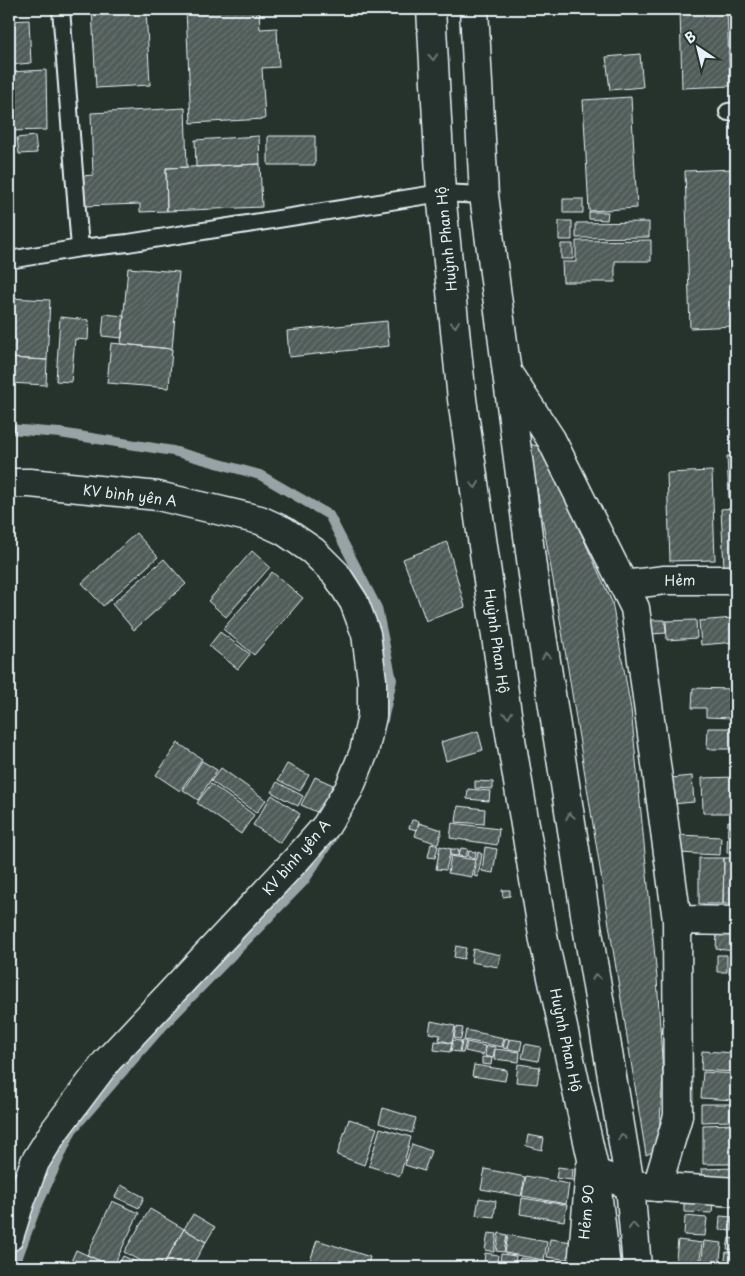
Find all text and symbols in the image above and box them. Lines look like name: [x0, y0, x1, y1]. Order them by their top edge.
north arrow: [672, 22, 722, 72]
text: B: [680, 26, 700, 48]
one-way arrow: [428, 54, 439, 62]
street label: Huỳnh Phan Hộ: [430, 185, 462, 293]
one-way arrow: [449, 320, 460, 328]
street label: KV bình yên A: [82, 479, 178, 511]
one-way arrow: [469, 481, 479, 490]
street label: Hẻm: [664, 569, 696, 591]
street label: Huỳnh Phan Hộ: [479, 587, 515, 695]
one-way arrow: [541, 651, 551, 660]
one-way arrow: [502, 711, 512, 720]
one-way arrow: [566, 812, 576, 821]
street label: KV bình yên A: [257, 814, 335, 900]
one-way arrow: [591, 972, 601, 981]
street label: Huỳnh Phan Hộ: [545, 986, 587, 1094]
one-way arrow: [617, 1133, 627, 1142]
street label: Hẻm 90: [573, 1184, 599, 1240]
one-way arrow: [628, 1222, 639, 1230]

